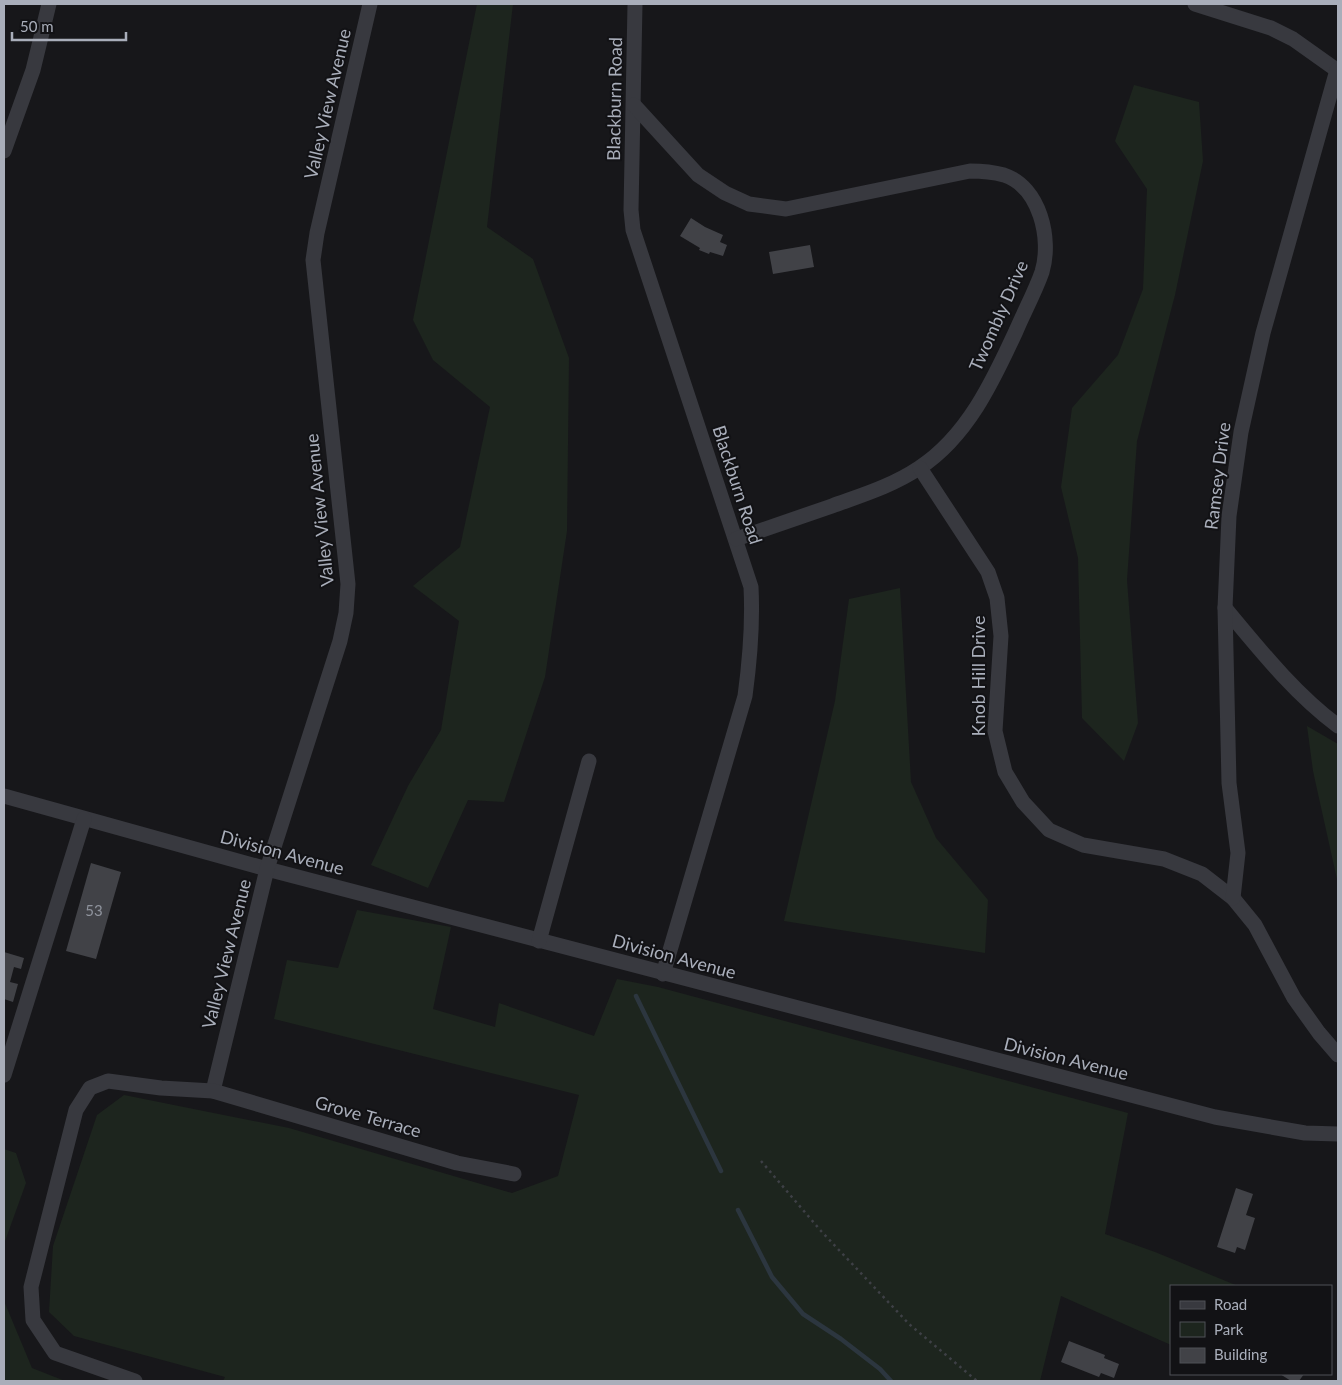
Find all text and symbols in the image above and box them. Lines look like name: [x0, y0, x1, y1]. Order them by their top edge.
scale bar: [12, 10, 126, 42]
text: 50 m: [20, 17, 54, 35]
street label: Valley View Avenue: [299, 26, 355, 181]
street label: Blackburn Road: [602, 37, 626, 161]
street label: Twombly Drive: [964, 257, 1032, 374]
street label: Ramsey Drive: [1199, 421, 1235, 531]
street label: Blackburn Road: [708, 422, 768, 547]
street label: Valley View Avenue: [300, 433, 338, 588]
street label: Knob Hill Drive: [967, 616, 989, 736]
street label: Division Avenue: [218, 825, 347, 879]
street label: Valley View Avenue: [197, 877, 255, 1031]
house number: 53: [85, 901, 103, 919]
street label: Division Avenue: [610, 929, 739, 983]
street label: Division Avenue: [1002, 1032, 1131, 1084]
street label: Grove Terrace: [313, 1090, 424, 1142]
legend: [1170, 1285, 1332, 1375]
text: Road: [1214, 1295, 1247, 1313]
text: Park: [1214, 1320, 1244, 1338]
text: Building: [1214, 1345, 1267, 1363]

